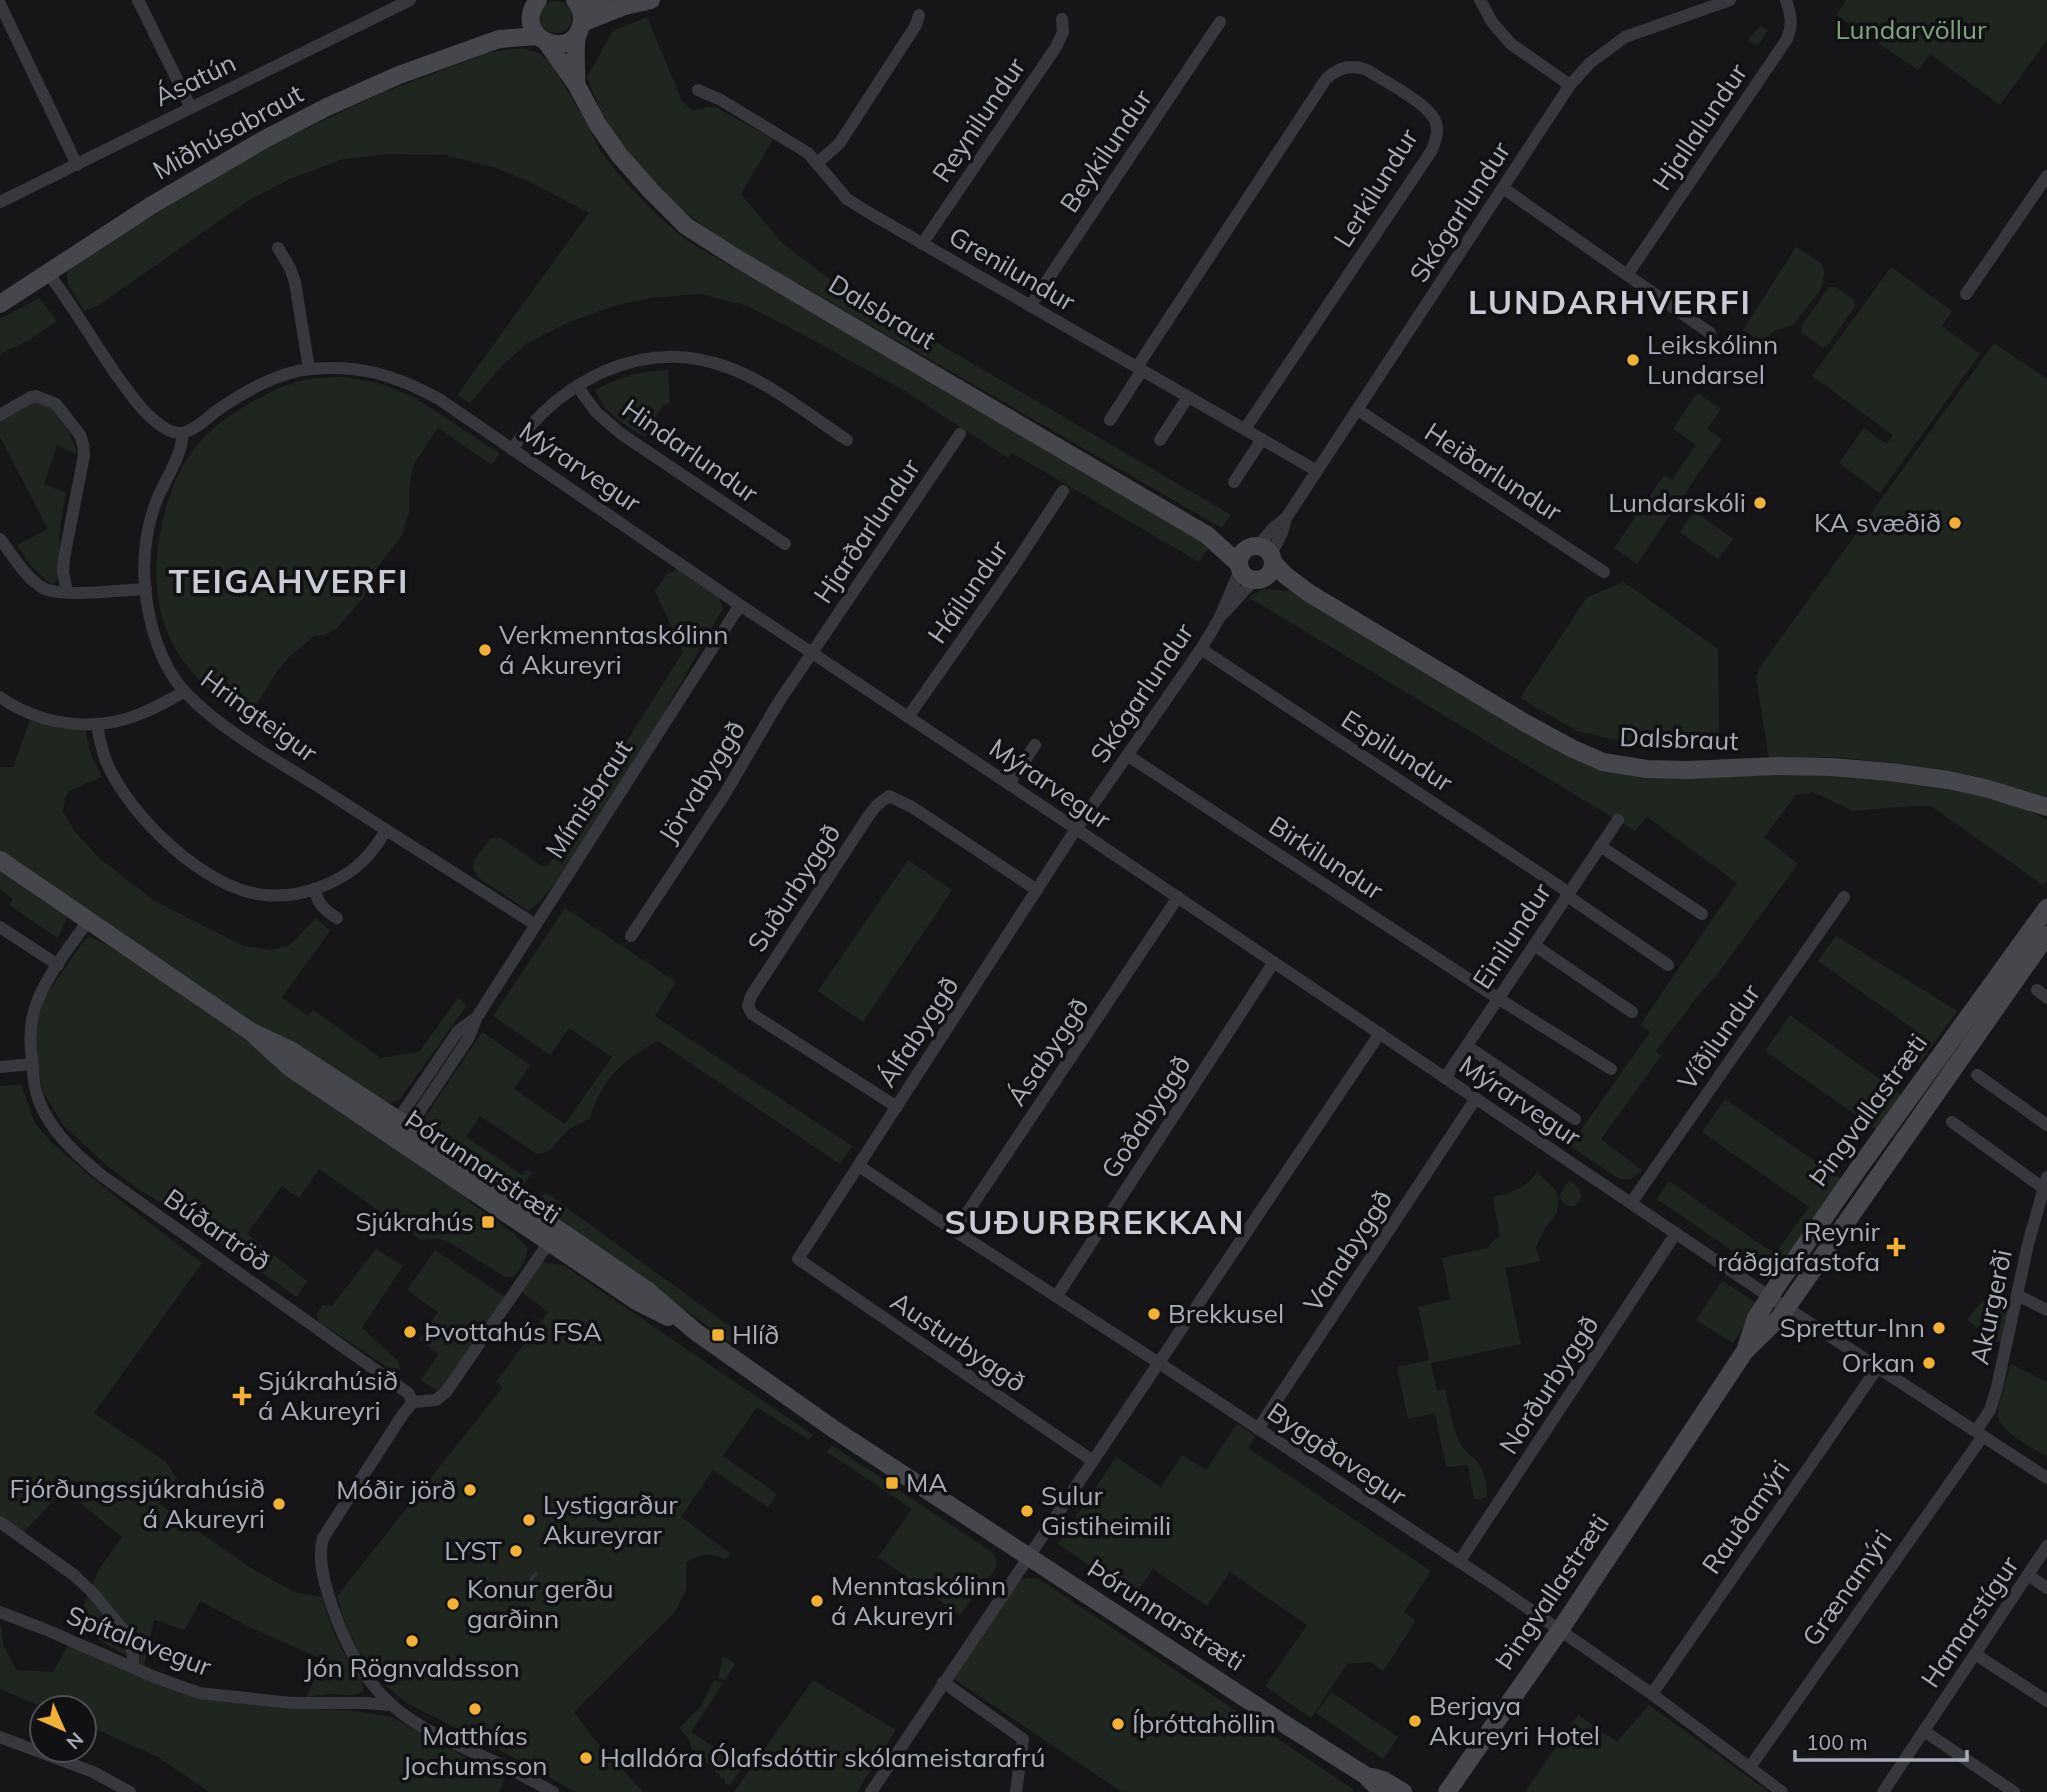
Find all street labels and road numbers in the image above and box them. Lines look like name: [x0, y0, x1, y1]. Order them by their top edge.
street label: Ásatún: [149, 46, 241, 113]
street label: Reynilundur: [925, 51, 1033, 188]
street label: Hjallalundur: [1645, 56, 1754, 197]
street label: Miðhúsabraut: [147, 77, 309, 186]
street label: Beykilundur: [1052, 82, 1159, 219]
street label: Lerkilundur: [1326, 122, 1425, 253]
street label: Skógarlundur: [1402, 135, 1518, 288]
street label: Grenilundur: [943, 219, 1082, 318]
street label: Dalsbraut: [823, 267, 942, 356]
street label: Hindarlundur: [616, 392, 765, 510]
street label: Mýrarvegur: [513, 414, 648, 519]
street label: Heiðarlundur: [1419, 415, 1568, 528]
street label: Hjarðarlundur: [806, 452, 927, 609]
street label: Háilundur: [920, 533, 1015, 650]
street label: Skógarlundur: [1083, 616, 1201, 769]
street label: Hringteigur: [195, 662, 324, 769]
street label: Espilundur: [1335, 702, 1460, 799]
street label: Jörvabyggð: [651, 714, 752, 849]
street label: Dalsbraut: [1619, 720, 1739, 757]
street label: Mýrarvegur: [983, 731, 1118, 836]
street label: Mímisbraut: [538, 733, 639, 864]
street label: Birkilundur: [1263, 809, 1390, 907]
street label: Suðurbyggð: [740, 818, 847, 958]
street label: Einilundur: [1465, 876, 1558, 995]
street label: Álfabyggð: [870, 970, 965, 1093]
street label: Víðilundur: [1670, 977, 1767, 1096]
street label: Ásabyggð: [1000, 992, 1096, 1112]
street label: Þingvallastræti: [1801, 1027, 1934, 1192]
street label: Mýrarvegur: [1453, 1048, 1588, 1153]
street label: Goðabyggð: [1094, 1049, 1197, 1184]
street label: Þórunnarstræti: [399, 1102, 568, 1231]
street label: Búðartröð: [158, 1181, 277, 1278]
street label: Vanabyggð: [1296, 1184, 1399, 1318]
street label: Akurgerði: [1962, 1246, 2019, 1368]
street label: Austurbyggð: [884, 1284, 1032, 1399]
street label: Norðurbyggð: [1492, 1309, 1606, 1460]
street label: Byggðavegur: [1261, 1395, 1414, 1513]
street label: Rauðamýri: [1694, 1453, 1797, 1580]
street label: Þingvallastræti: [1487, 1508, 1616, 1676]
street label: Grænamýri: [1795, 1523, 1899, 1652]
street label: Hamarstígur: [1914, 1549, 2026, 1694]
street label: Þórunnarstræti: [1081, 1551, 1251, 1678]
street label: Spítalavegur: [62, 1598, 217, 1683]

